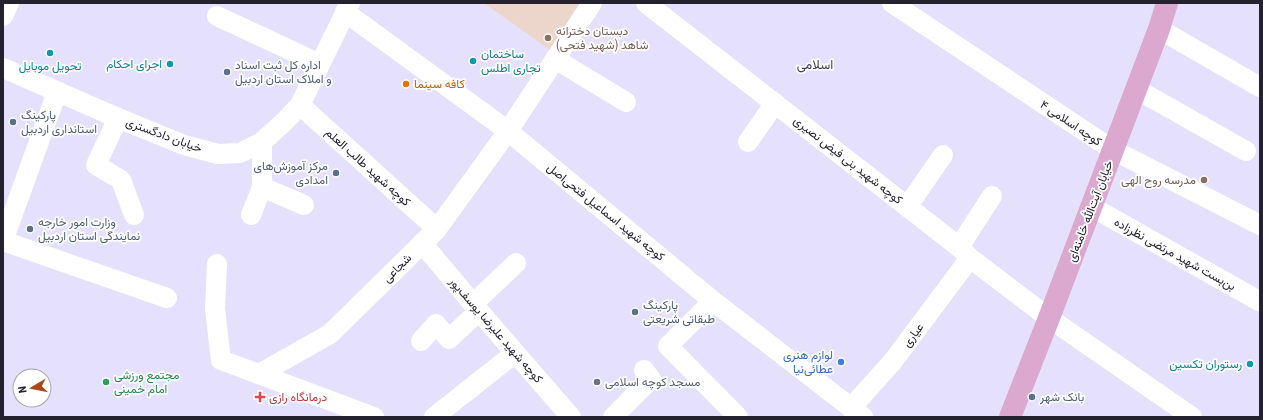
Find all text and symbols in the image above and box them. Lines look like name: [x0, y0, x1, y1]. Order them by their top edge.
place label: دبستان دخترانه شاهد (شهید فتحی): [556, 24, 648, 53]
marker: دبستان دخترانه شاهد (شهید فتحی): [543, 33, 553, 43]
place label: ساختمان تجاری اطلس: [481, 47, 541, 76]
marker: تحویل موبایل: [45, 48, 55, 58]
marker: ساختمان تجاری اطلس: [468, 56, 478, 66]
place label: اجرای احکام: [106, 57, 162, 72]
district label: اسلامی: [797, 57, 833, 73]
place label: اداره کل ثبت اسناد و املاک استان اردبیل: [235, 58, 332, 87]
place label: تحویل موبایل: [19, 59, 82, 74]
marker: اجرای احکام: [165, 59, 175, 69]
marker: اداره کل ثبت اسناد و املاک استان اردبیل: [222, 67, 232, 77]
place label: کافه سینما: [414, 77, 465, 91]
marker: کافه سینما: [401, 79, 411, 89]
street label: کوچه اسلامی ۴: [1037, 97, 1104, 150]
place label: پارکینگ استانداری اردبیل: [21, 108, 97, 137]
street label: کوچه شهید بنی فیض نصیری: [790, 113, 905, 208]
street label: خیابان دادگستری: [124, 115, 204, 156]
marker: پارکینگ استانداری اردبیل: [8, 117, 18, 127]
street label: کوچه شهید طالب العلم: [322, 125, 413, 210]
street label: خیابان آیت‌الله خامنه‌ای: [1064, 158, 1117, 264]
place label: مرکز آموزش‌های امدادی: [254, 159, 328, 188]
street label: کوچه شهید اسماعیل فتحی‌اصل: [544, 160, 668, 265]
marker: مرکز آموزش‌های امدادی: [331, 168, 341, 178]
place label: مدرسه روح الهی: [1121, 173, 1196, 189]
marker: مدرسه روح الهی: [1199, 175, 1209, 185]
place label: وزارت امور خارجه نمایندگی استان اردبیل: [38, 215, 140, 244]
street label: بن‌بست شهید مرتضی نظرزاده: [1111, 215, 1238, 294]
marker: وزارت امور خارجه نمایندگی استان اردبیل: [25, 224, 35, 234]
street label: شجاعی: [380, 251, 415, 286]
street label: کوچه شهید علیرضا یوسف‌پور: [445, 274, 546, 386]
place label: پارکینگ طبقاتی شریعتی: [643, 298, 715, 327]
marker: پارکینگ طبقاتی شریعتی: [630, 307, 640, 317]
street label: عیاری: [899, 320, 927, 350]
place label: لوازم هنری عطائی‌نیا: [783, 348, 833, 377]
marker: لوازم هنری عطائی‌نیا: [836, 357, 846, 367]
place label: رستوران تکسین: [1169, 357, 1242, 372]
marker: رستوران تکسین: [1245, 359, 1255, 369]
north arrow: [12, 368, 52, 408]
place label: مجتمع ورزشی امام خمینی: [114, 368, 179, 397]
place label: مسجد کوچه اسلامی: [605, 375, 700, 390]
marker: مجتمع ورزشی امام خمینی: [101, 377, 111, 387]
marker: مسجد کوچه اسلامی: [592, 377, 602, 387]
text: N: [16, 385, 30, 394]
place label: درمانگاه رازی: [269, 390, 327, 405]
place label: بانک شهر: [1039, 390, 1084, 405]
marker: درمانگاه رازی: [254, 391, 266, 403]
marker: بانک شهر: [1027, 392, 1037, 402]

